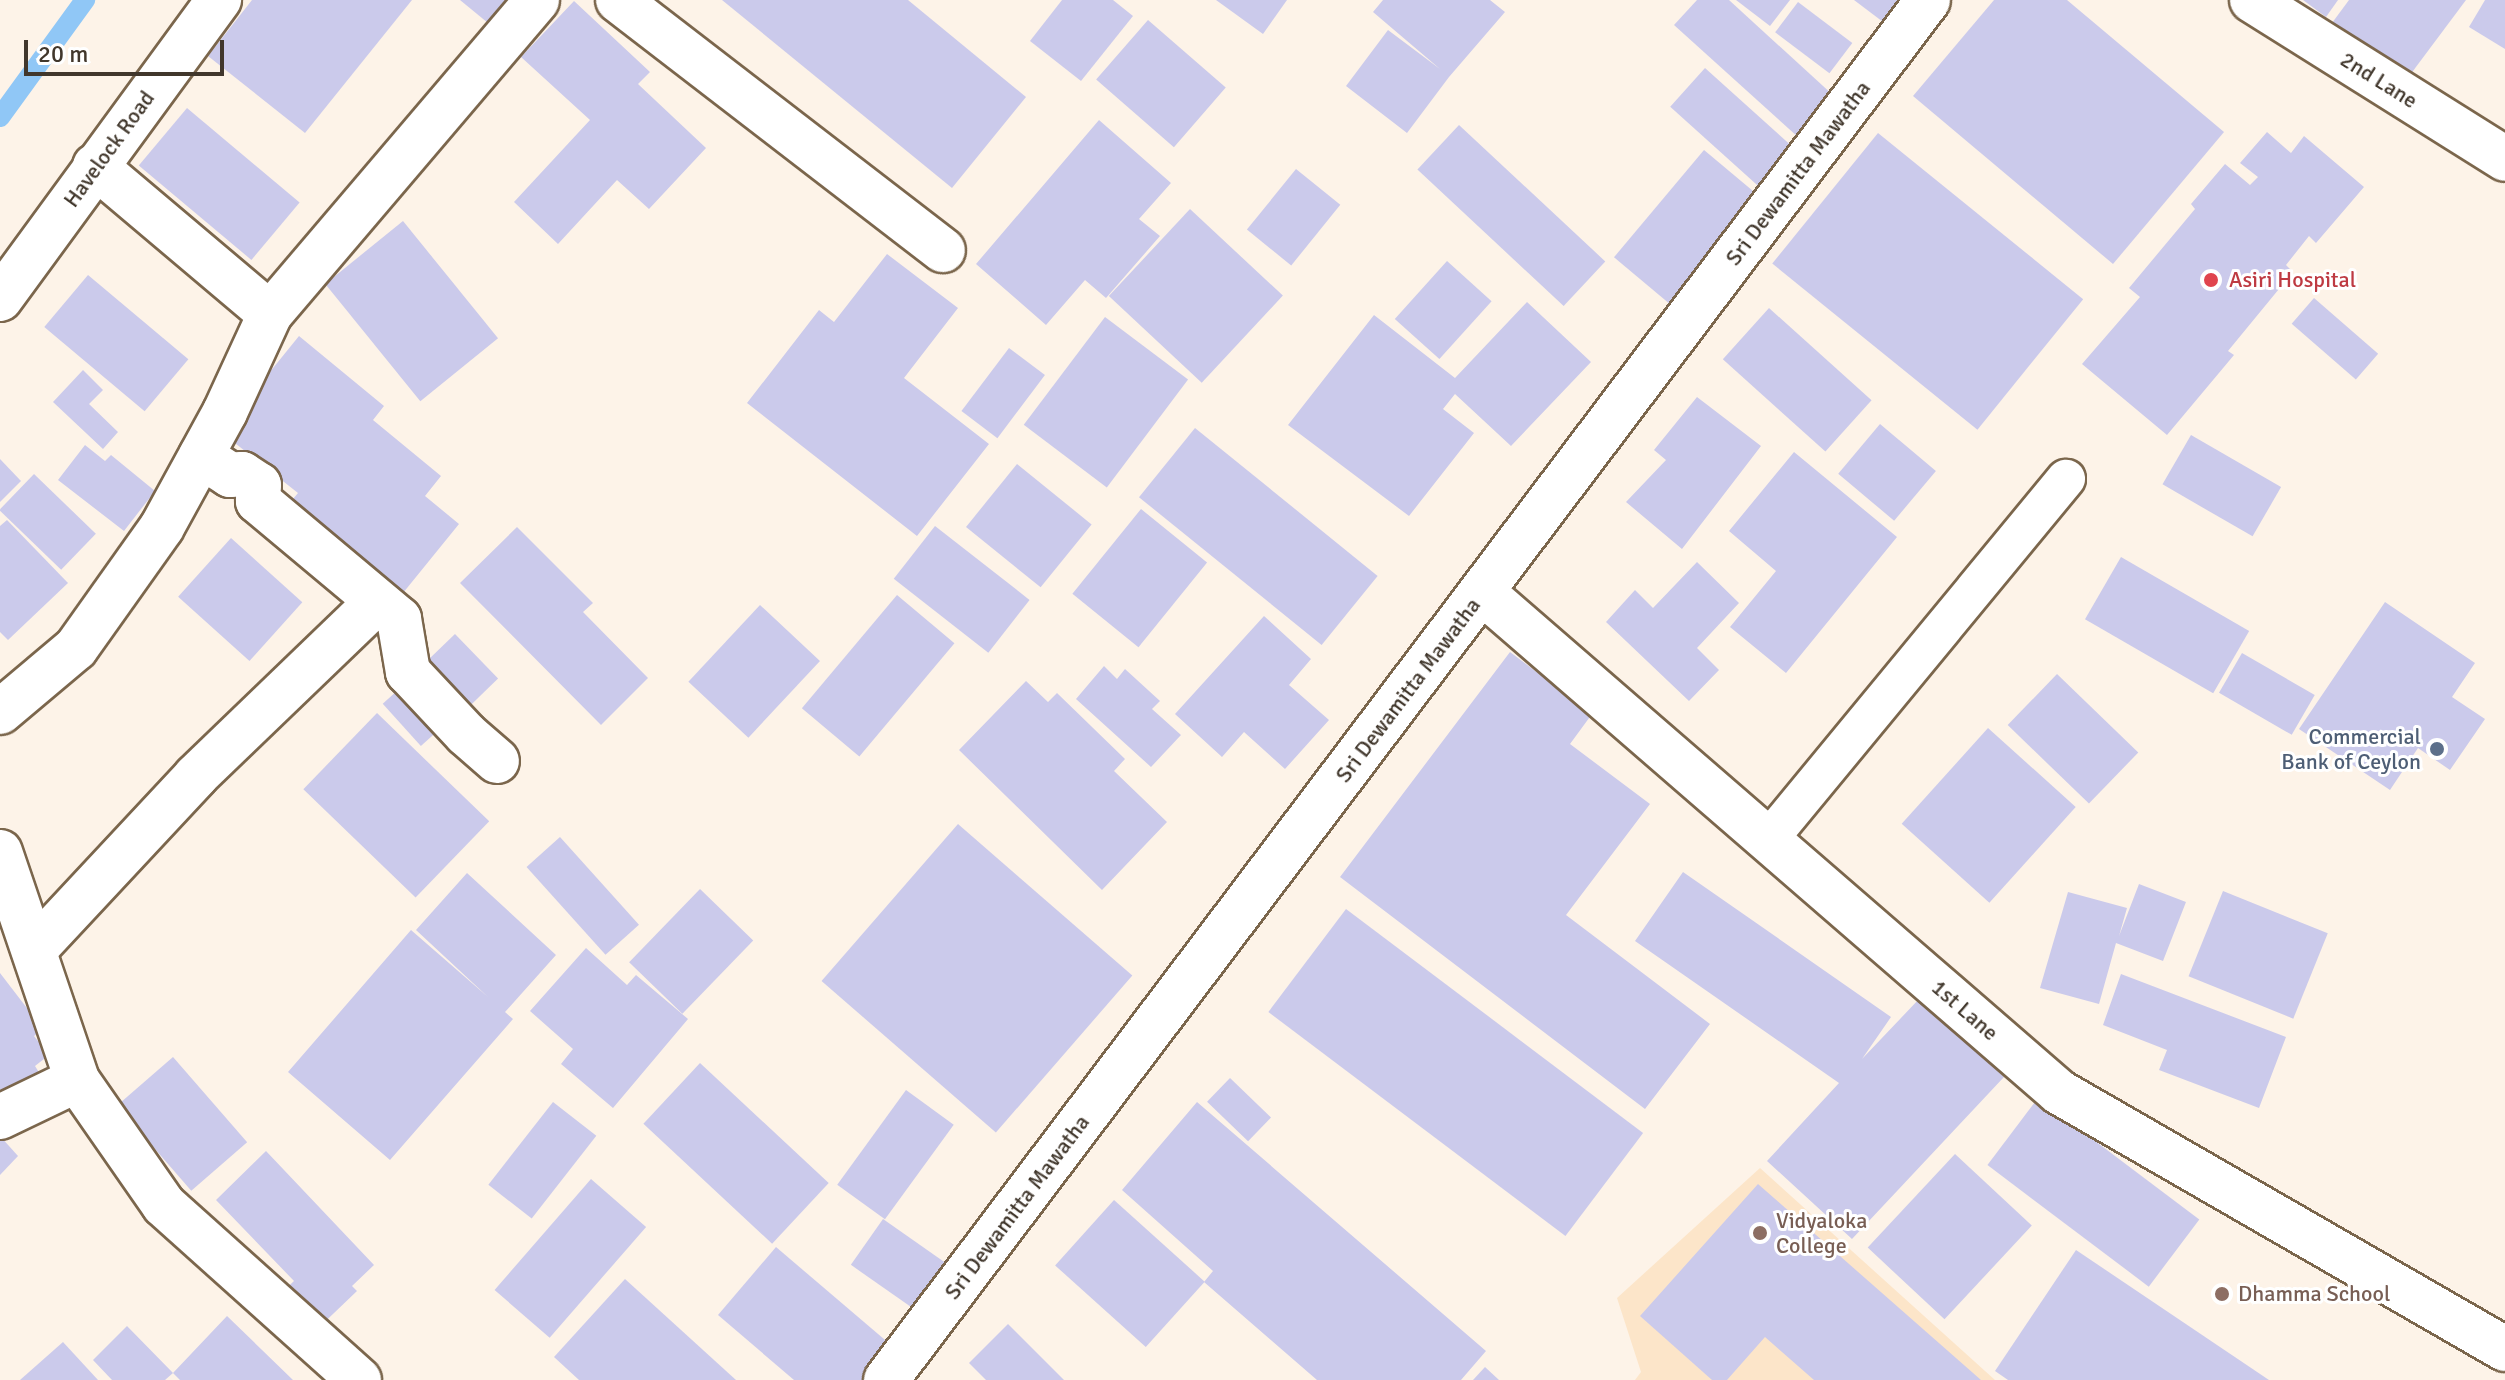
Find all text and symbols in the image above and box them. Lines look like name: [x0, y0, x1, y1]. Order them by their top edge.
scale bar: [28, 24, 228, 74]
text: 20 m: [38, 39, 88, 69]
street label: 2nd Lane: [2336, 46, 2422, 114]
street label: Sri Dewamitta Mawatha: [1720, 76, 1876, 270]
street label: Havelock Road: [58, 86, 160, 212]
place label: Asiri Hospital: [2229, 267, 2356, 293]
marker: Asiri Hospital: [2200, 269, 2222, 291]
street label: Sri Dewamitta Mawatha: [1330, 593, 1486, 787]
place label: Commercial Bank of Ceylon: [2281, 723, 2421, 774]
marker: Commercial Bank of Ceylon: [2428, 740, 2446, 758]
street label: 1st Lane: [1926, 974, 2004, 1046]
street label: Sri Dewamitta Mawatha: [939, 1110, 1095, 1304]
place label: Vidyaloka College: [1776, 1207, 1867, 1258]
marker: Vidyaloka College: [1751, 1224, 1769, 1242]
place label: Dhamma School: [2238, 1281, 2390, 1307]
marker: Dhamma School: [2213, 1285, 2231, 1303]

